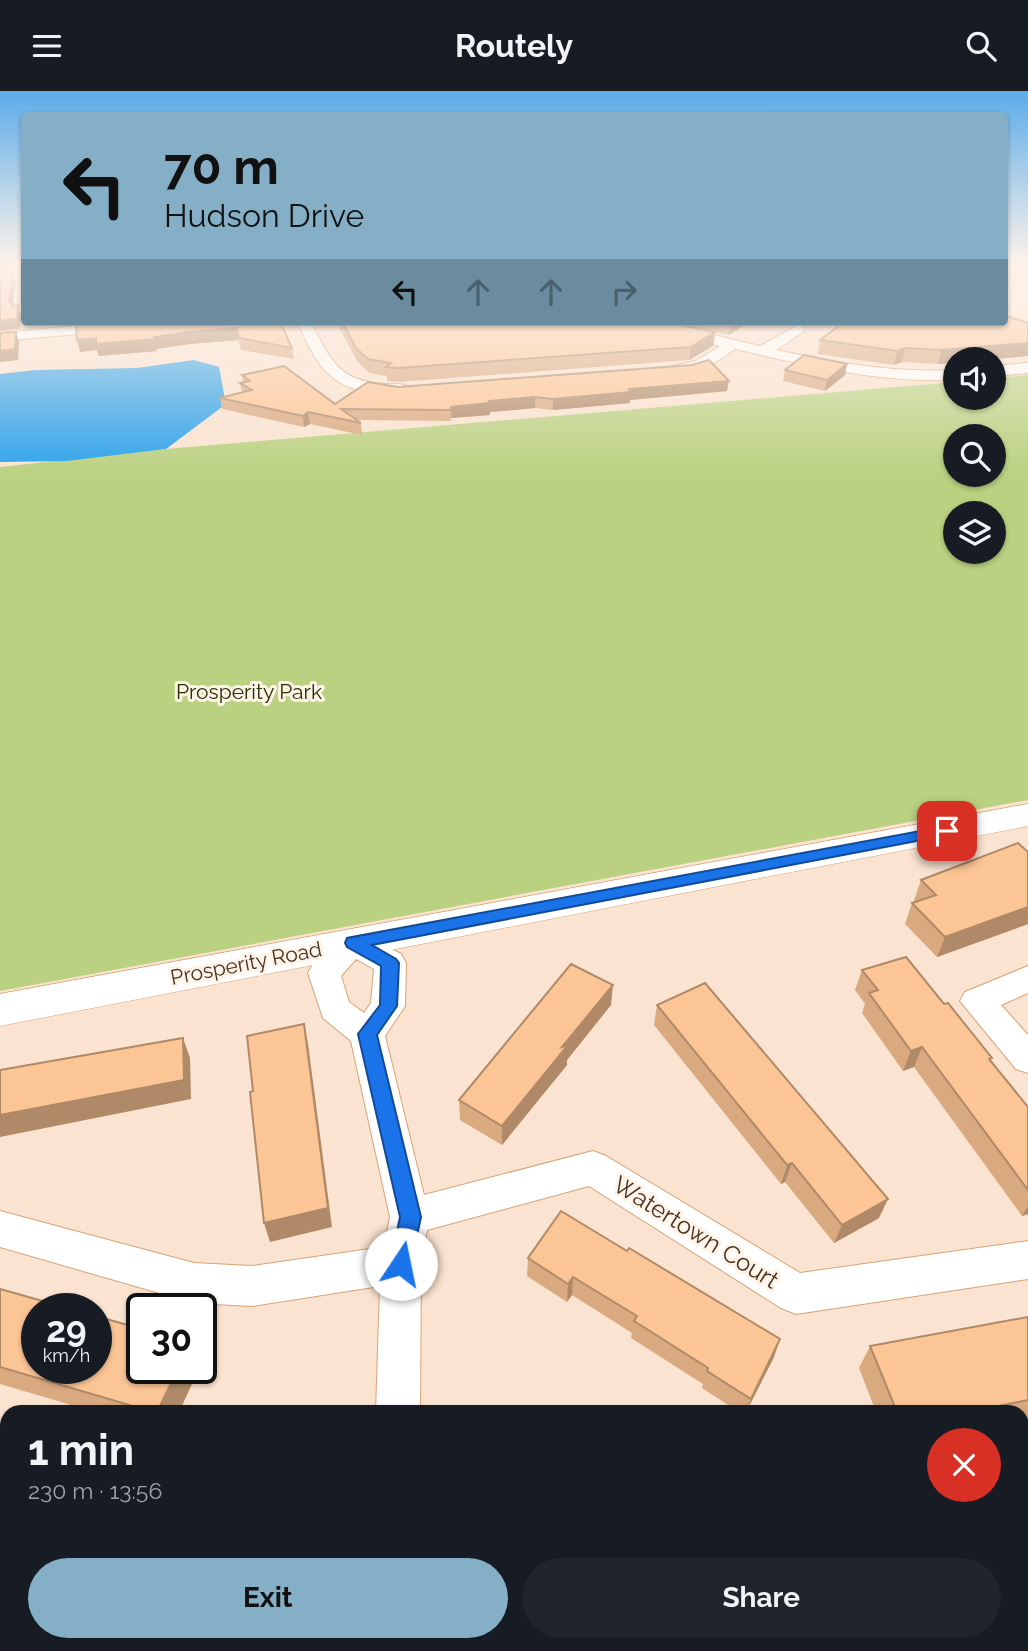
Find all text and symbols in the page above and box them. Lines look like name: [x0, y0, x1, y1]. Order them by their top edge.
icon: menu: [28, 27, 66, 65]
text: Routely: [455, 27, 573, 64]
icon: search: [962, 27, 1000, 65]
text: 70 m: [164, 138, 279, 195]
icon: left: [49, 140, 140, 231]
text: Hudson Drive: [164, 197, 364, 234]
icon: left: [386, 273, 424, 311]
icon: ahead: [459, 273, 497, 311]
icon: ahead: [532, 273, 570, 311]
icon: right: [605, 273, 643, 311]
map controls: [943, 347, 1006, 564]
button: sound: [943, 347, 1006, 410]
button: search: [943, 424, 1006, 487]
button: layers: [943, 501, 1006, 564]
park label: Prosperity Park: [176, 679, 322, 704]
pin: [917, 801, 977, 861]
icon: arrive: [928, 812, 966, 850]
street label: Prosperity Road: [168, 936, 324, 990]
street label: Watertown Court: [608, 1169, 784, 1295]
position arrow: [364, 1227, 438, 1301]
speed limit sign: 30: [126, 1293, 217, 1384]
text: 29: [46, 1309, 87, 1350]
text: km/h: [43, 1345, 90, 1366]
text: 1 min: [28, 1426, 134, 1475]
button: close: [927, 1428, 1001, 1502]
text: 230 m · 13:56: [28, 1477, 162, 1504]
button: Exit: [28, 1558, 508, 1638]
button: Share: [522, 1558, 1001, 1638]

